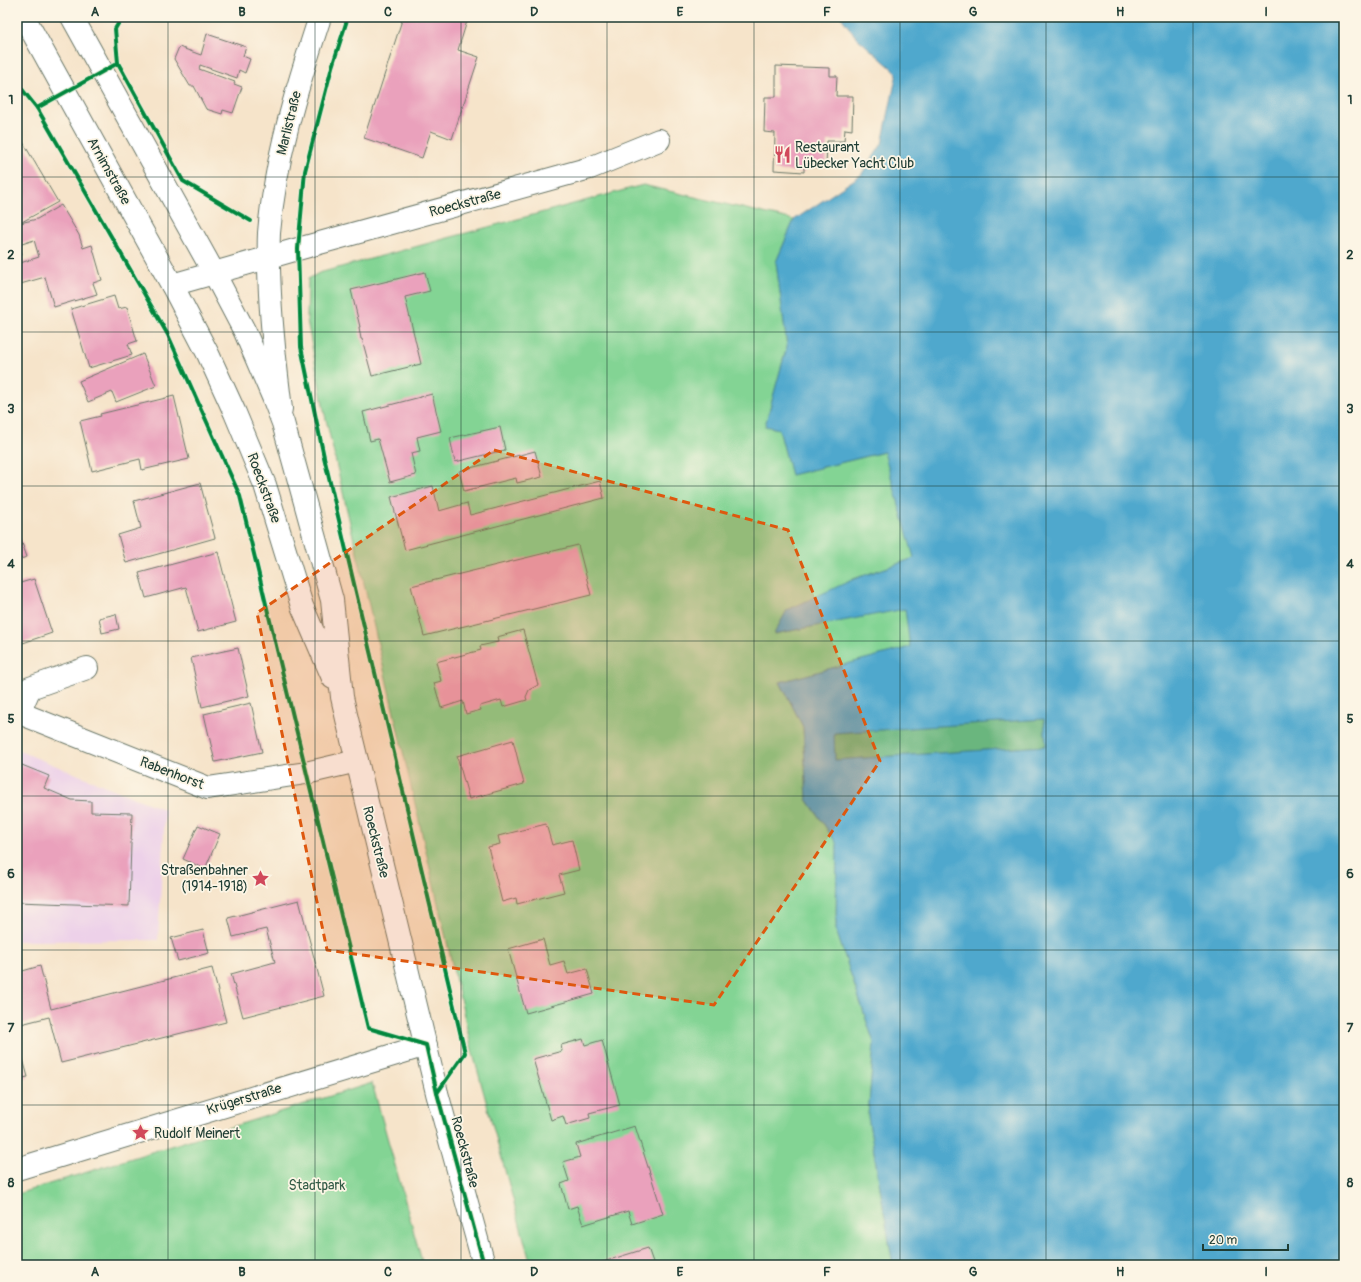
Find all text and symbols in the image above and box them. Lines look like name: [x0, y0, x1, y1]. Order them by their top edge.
text: A: [91, 4, 100, 20]
text: B: [238, 4, 246, 20]
text: C: [384, 4, 392, 20]
text: D: [530, 4, 538, 20]
text: E: [677, 4, 684, 20]
text: F: [823, 4, 831, 20]
text: G: [969, 4, 978, 20]
text: H: [1116, 4, 1124, 20]
text: I: [1264, 4, 1268, 20]
street label: Marlistraße: [273, 89, 305, 157]
text: 1: [8, 92, 14, 108]
text: 1: [1347, 92, 1353, 108]
street label: Arnimstraße: [84, 134, 135, 208]
place label: Restaurant Lübecker Yacht Club: [795, 139, 914, 172]
restaurant icon: Restaurant Lübecker Yacht Club: [772, 145, 792, 165]
street label: Roeckstraße: [427, 185, 503, 221]
text: 2: [7, 247, 15, 263]
text: 2: [1346, 247, 1354, 263]
text: 3: [7, 401, 15, 417]
text: 3: [1346, 401, 1354, 417]
street label: Roeckstraße: [243, 451, 285, 525]
text: 4: [7, 556, 15, 572]
text: 4: [1346, 556, 1354, 572]
text: 5: [7, 711, 15, 727]
text: 5: [1346, 711, 1354, 727]
street label: Rabenhorst: [138, 753, 207, 793]
street label: Roeckstraße: [359, 804, 393, 880]
place label: Straßenbahner (1914-1918): [161, 862, 248, 895]
text: 6: [7, 866, 15, 882]
text: 6: [1346, 866, 1354, 882]
place icon: Straßenbahner (1914-1918): [251, 868, 271, 888]
text: 7: [8, 1020, 15, 1036]
text: 7: [1347, 1020, 1354, 1036]
street label: Krügerstraße: [204, 1080, 284, 1118]
street label: Roeckstraße: [447, 1114, 483, 1190]
place icon: Rudolf Meinert: [131, 1123, 151, 1143]
place label: Rudolf Meinert: [154, 1125, 240, 1142]
text: 8: [8, 1175, 15, 1191]
text: 8: [1347, 1175, 1354, 1191]
park label: Stadtpark: [289, 1177, 346, 1194]
scale bar: [1203, 1226, 1288, 1252]
text: 20 m: [1209, 1233, 1238, 1248]
text: A: [91, 1264, 100, 1280]
text: B: [238, 1264, 246, 1280]
text: C: [384, 1264, 392, 1280]
text: D: [530, 1264, 538, 1280]
text: E: [677, 1264, 684, 1280]
text: F: [823, 1264, 831, 1280]
text: G: [969, 1264, 978, 1280]
text: H: [1116, 1264, 1124, 1280]
text: I: [1264, 1264, 1268, 1280]

